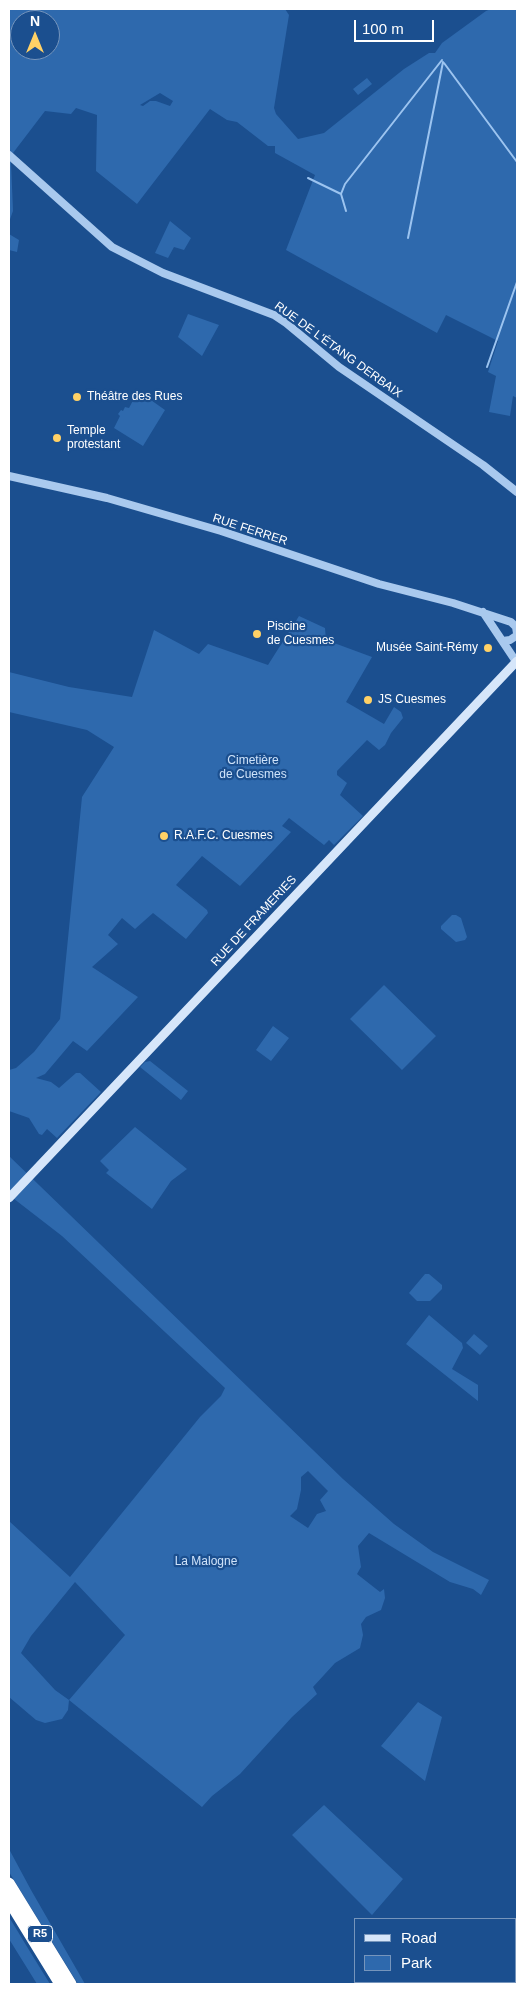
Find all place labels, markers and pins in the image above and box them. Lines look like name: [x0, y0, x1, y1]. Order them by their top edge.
place label: Théâtre des Rues: [87, 390, 182, 404]
marker: Théâtre des Rues: [71, 391, 83, 403]
place label: Temple protestant: [67, 424, 120, 452]
marker: Temple protestant: [51, 432, 63, 444]
place label: Piscine de Cuesmes: [267, 620, 334, 648]
marker: Piscine de Cuesmes: [251, 628, 263, 640]
place label: Musée Saint-Rémy: [376, 641, 478, 655]
marker: Musée Saint-Rémy: [482, 642, 494, 654]
place label: JS Cuesmes: [378, 693, 446, 707]
marker: JS Cuesmes: [362, 694, 374, 706]
place label: R.A.F.C. Cuesmes: [174, 829, 273, 843]
marker: R.A.F.C. Cuesmes: [158, 830, 170, 842]

